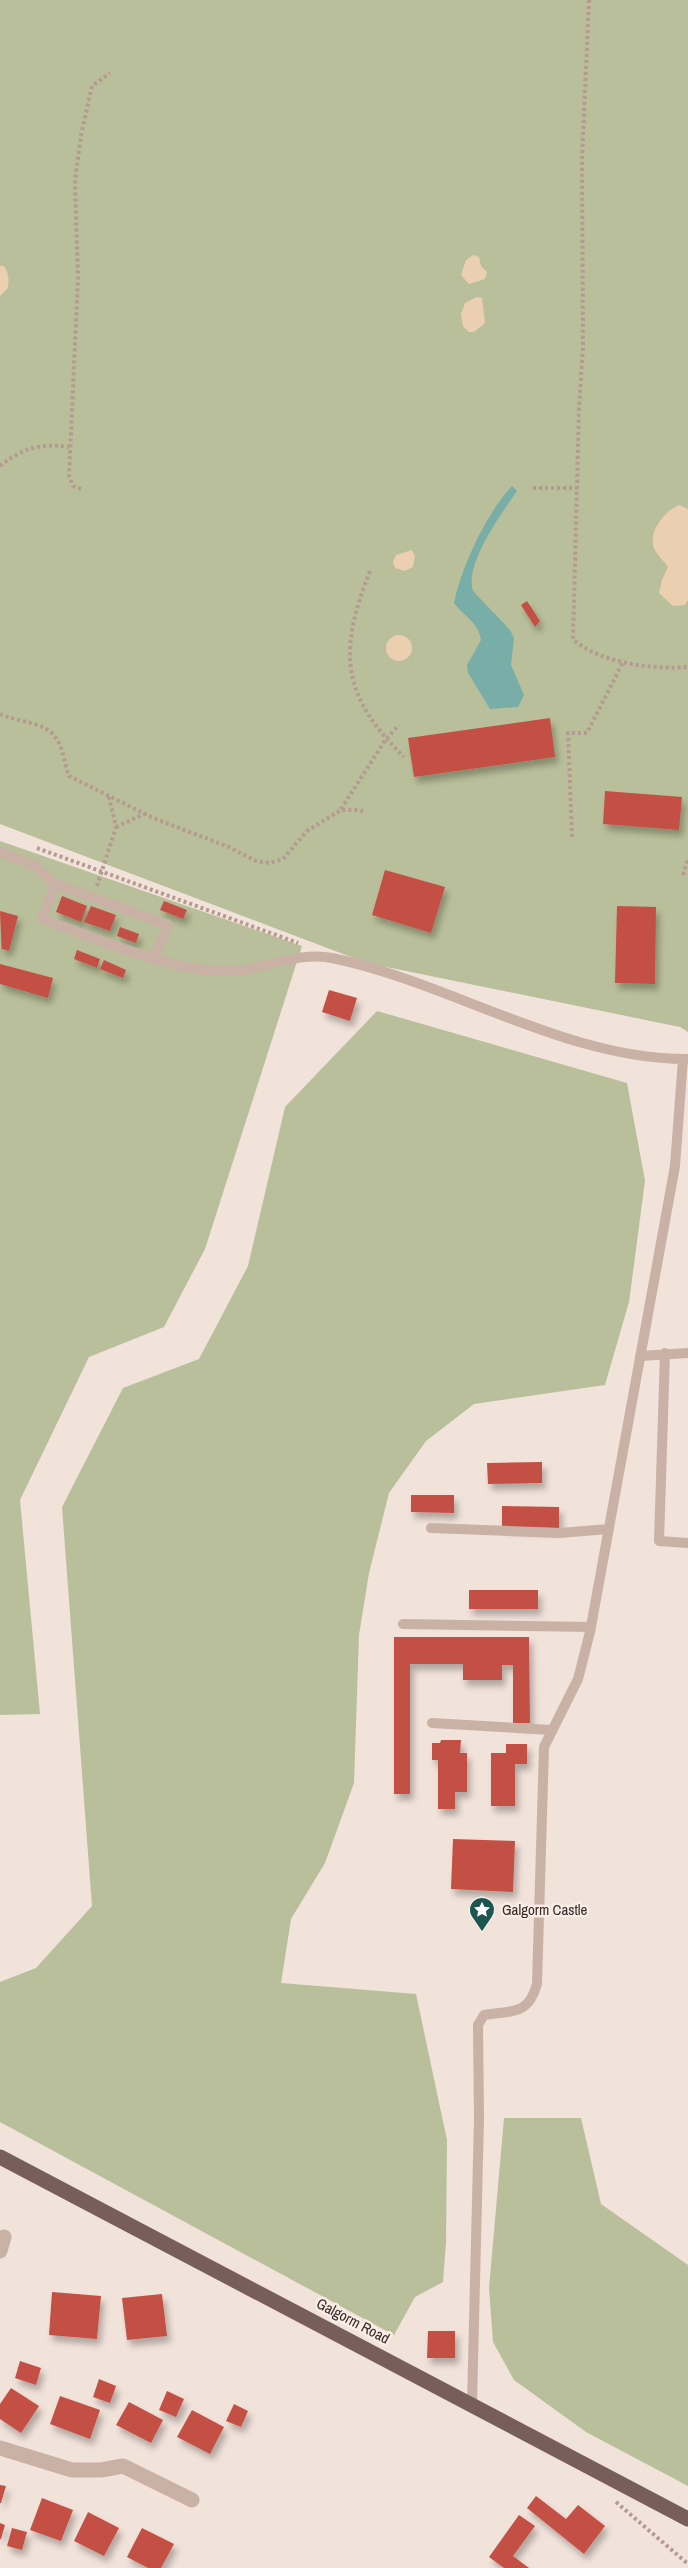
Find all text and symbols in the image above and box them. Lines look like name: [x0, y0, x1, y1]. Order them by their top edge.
place icon: Galgorm Castle: [467, 1895, 497, 1933]
place label: Galgorm Castle: [502, 1899, 588, 1920]
street label: Galgorm Road: [313, 2293, 393, 2349]

